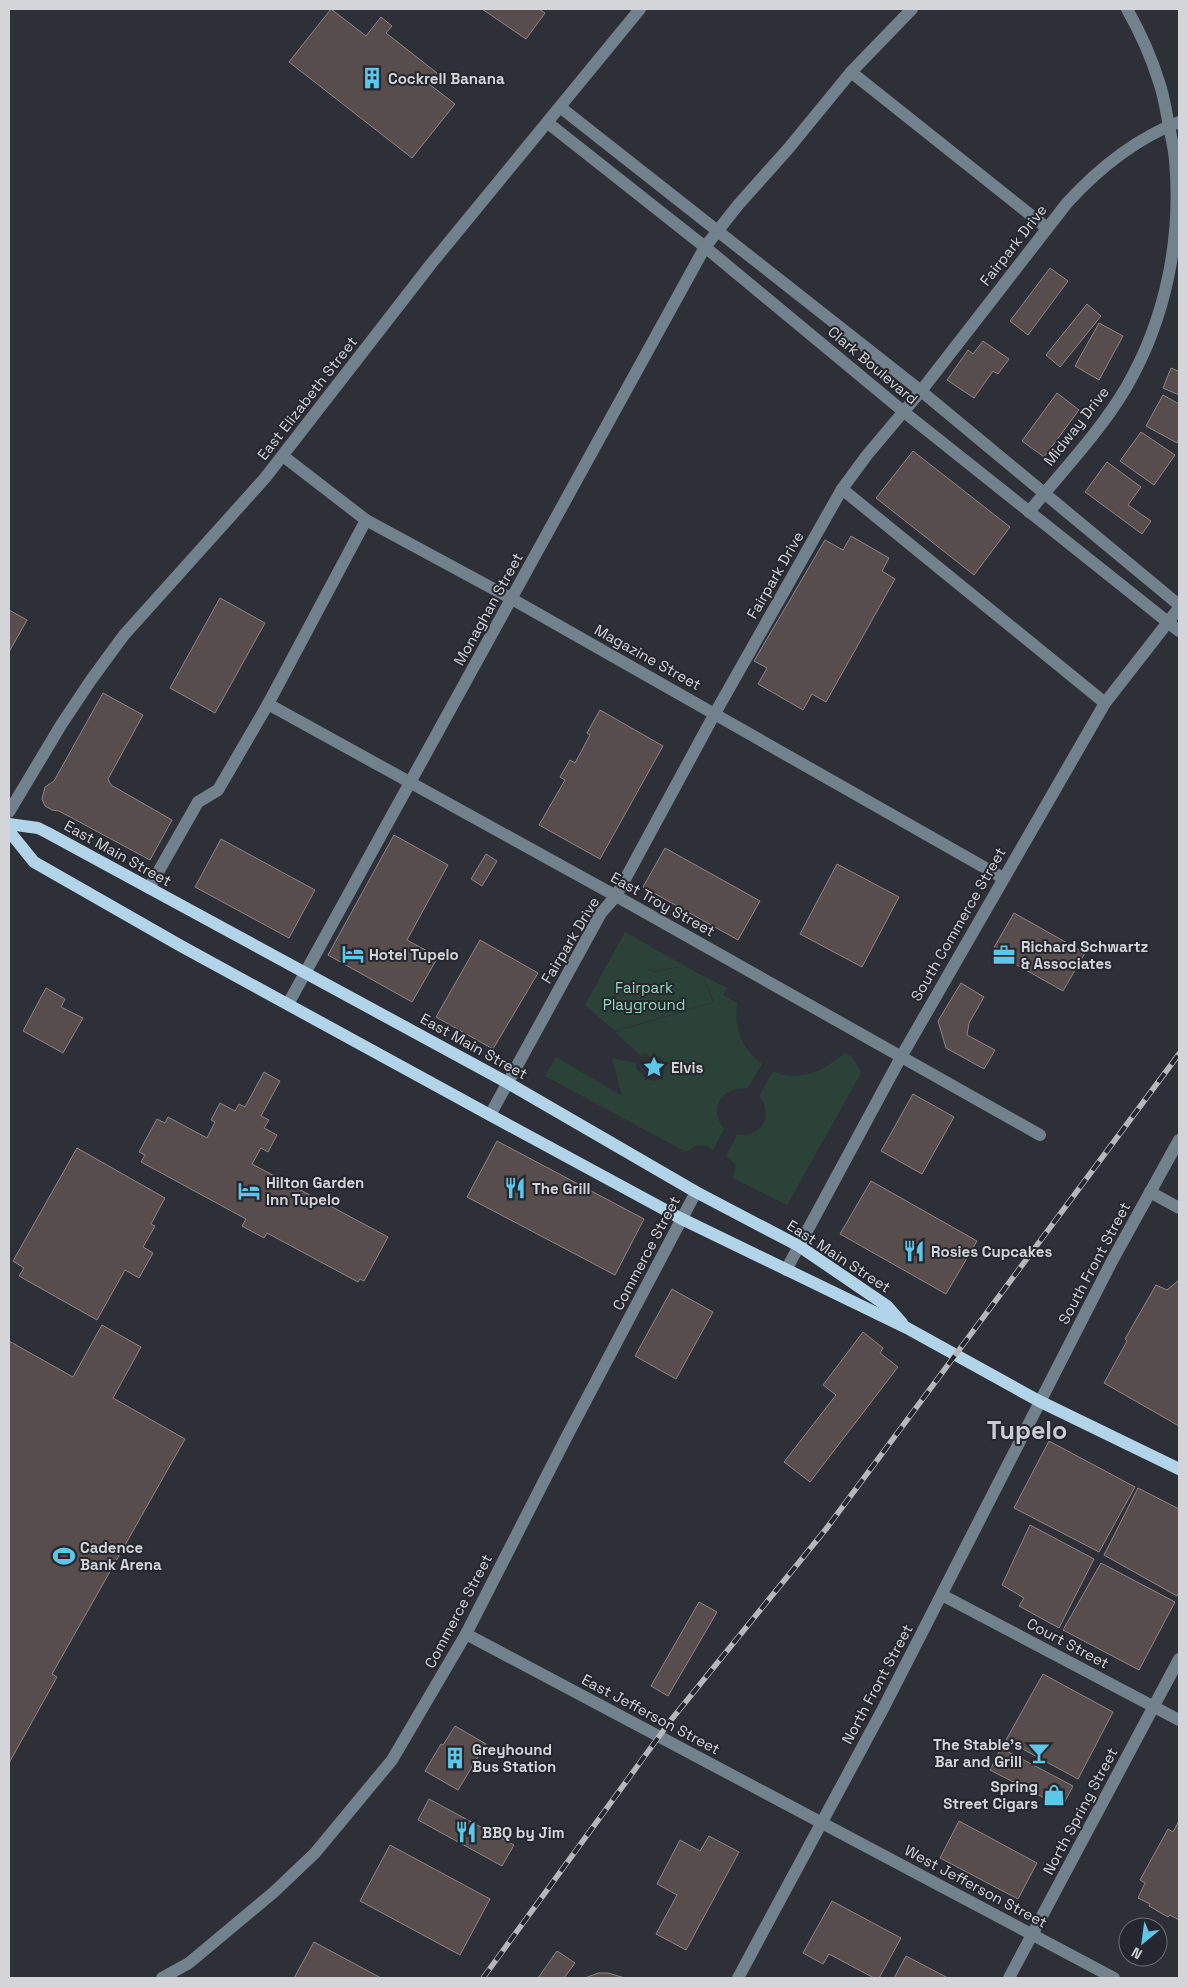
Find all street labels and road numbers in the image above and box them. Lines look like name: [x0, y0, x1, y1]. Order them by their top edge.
street label: Fairpark Drive: [975, 201, 1051, 289]
street label: Clark Boulevard: [824, 322, 922, 408]
street label: East Elizabeth Street: [253, 332, 361, 464]
street label: Midway Drive: [1039, 382, 1113, 470]
street label: Fairpark Drive: [742, 528, 808, 622]
street label: Monaghan Street: [449, 549, 527, 669]
street label: Magazine Street: [591, 620, 705, 694]
street label: East Main Street: [61, 816, 175, 890]
street label: South Commerce Street: [906, 844, 1010, 1004]
street label: East Troy Street: [608, 867, 719, 941]
street label: Fairpark Drive: [537, 893, 603, 987]
street label: East Main Street: [417, 1009, 531, 1083]
street label: Commerce Street: [608, 1193, 684, 1313]
street label: South Front Street: [1054, 1198, 1134, 1327]
street label: East Main Street: [784, 1215, 894, 1297]
street label: Commerce Street: [420, 1551, 496, 1671]
street label: Court Street: [1024, 1613, 1112, 1673]
street label: North Front Street: [837, 1621, 917, 1747]
street label: East Jefferson Street: [578, 1669, 724, 1759]
street label: North Spring Street: [1038, 1744, 1122, 1878]
street label: West Jefferson Street: [901, 1840, 1051, 1932]

